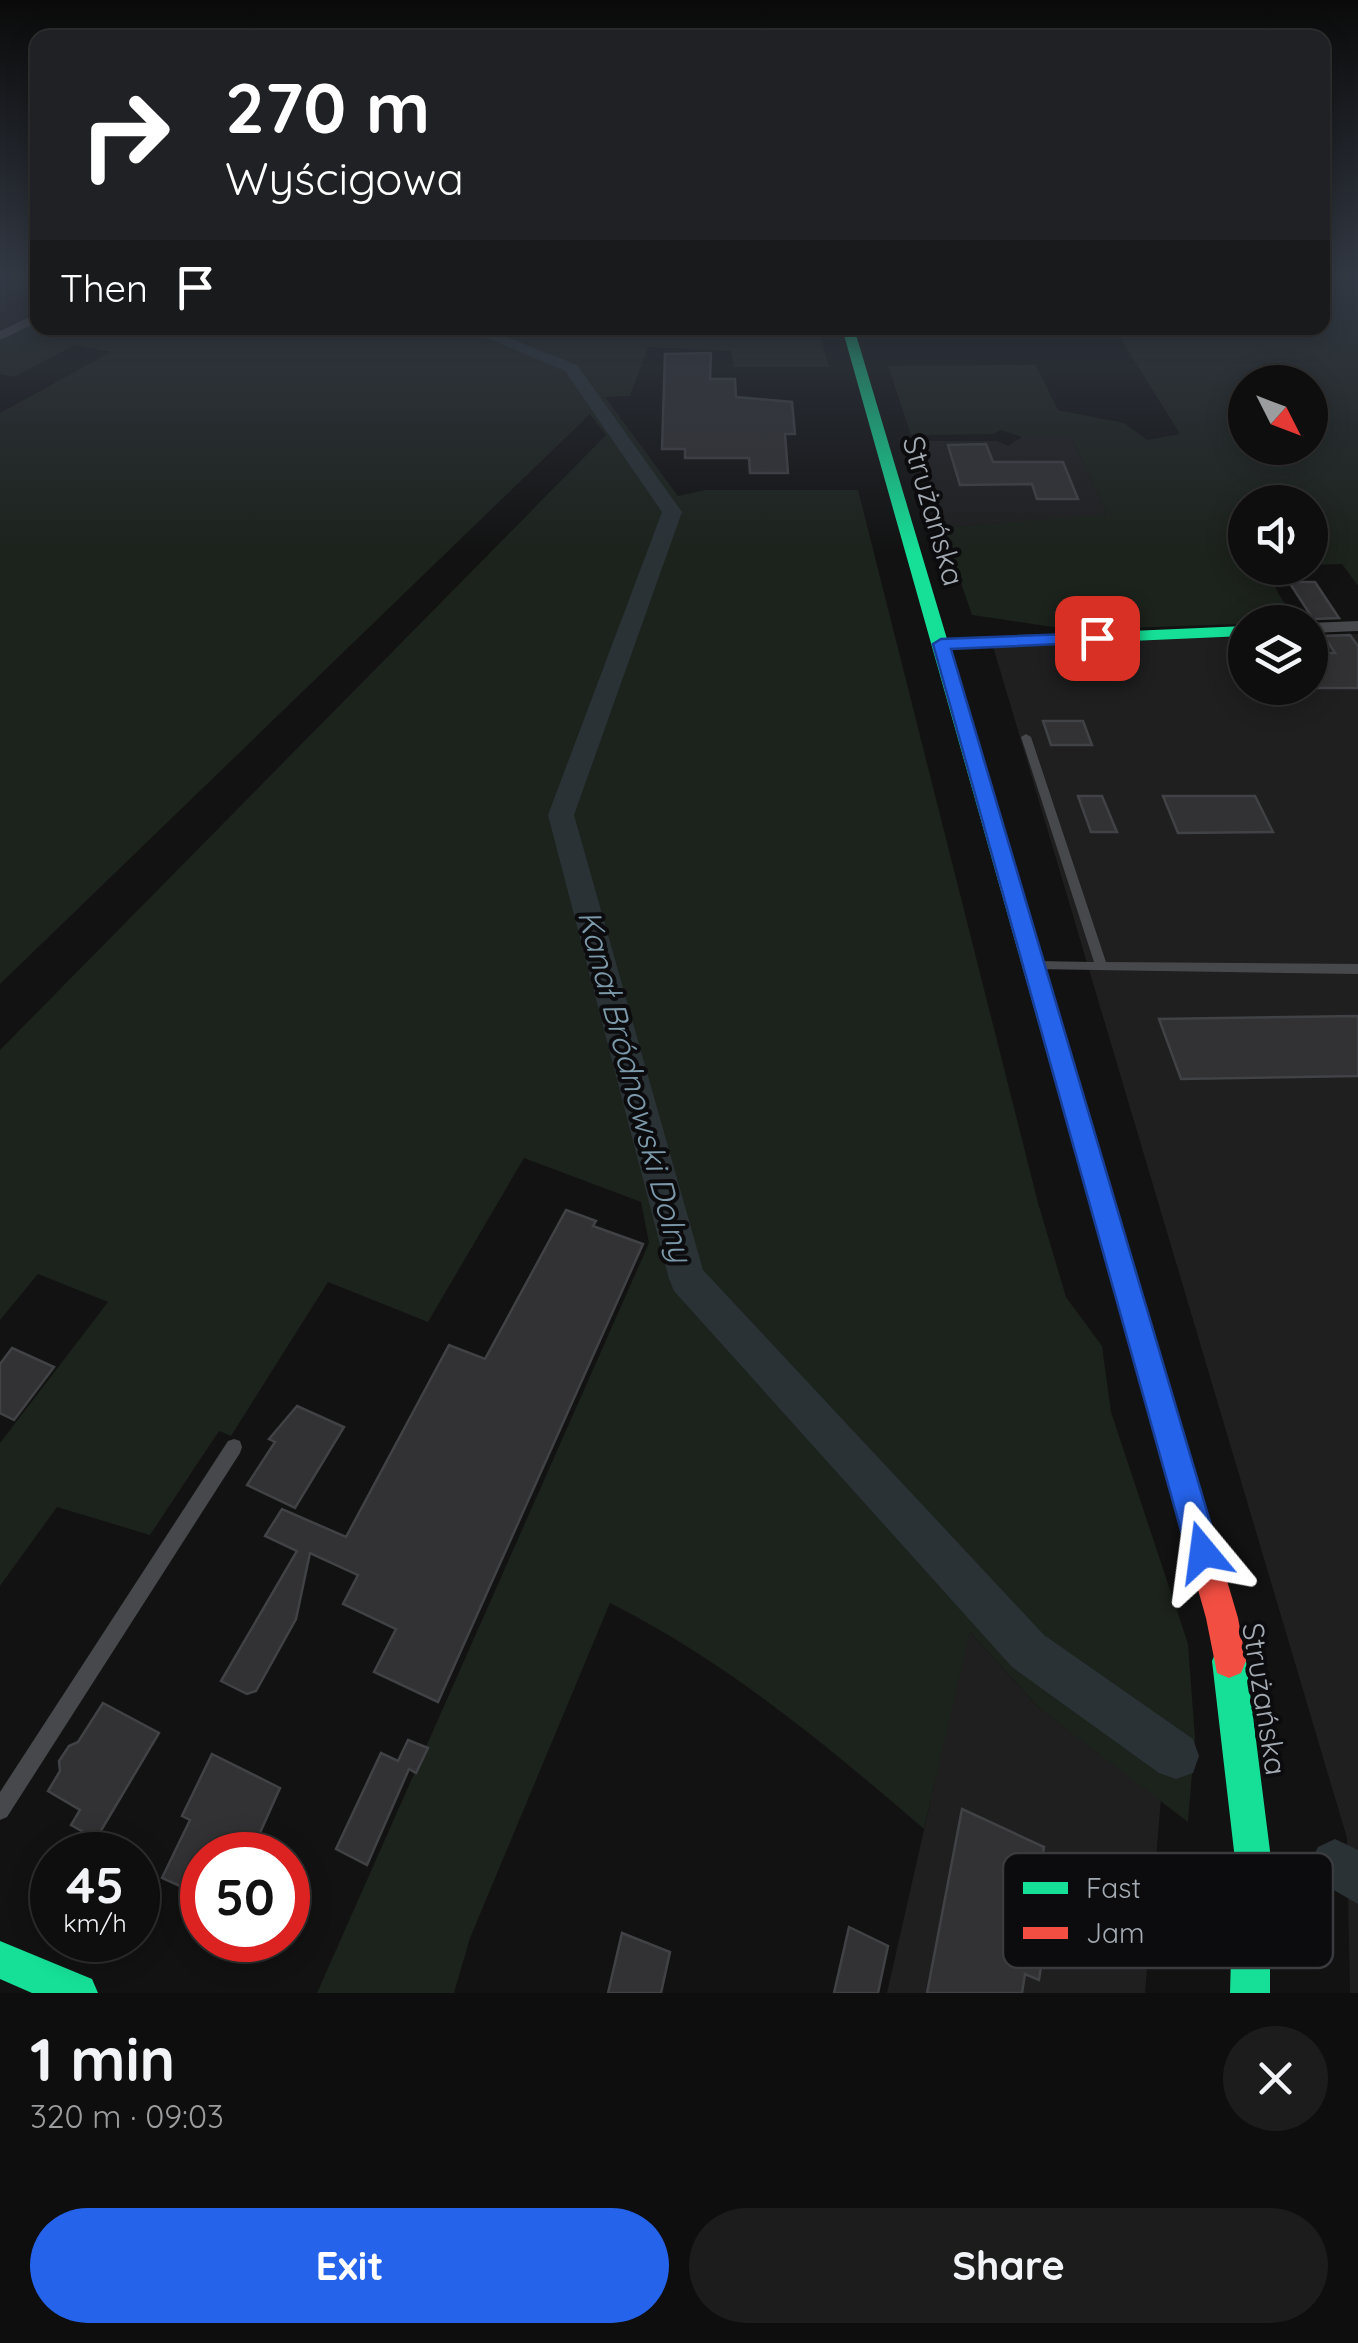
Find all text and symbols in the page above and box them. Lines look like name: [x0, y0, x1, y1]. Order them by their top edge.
text: 270 m: [225, 63, 430, 151]
icon: right: [60, 70, 190, 200]
text: Wyścigowa: [225, 150, 464, 206]
icon: arrive: [168, 260, 223, 315]
text: Then: [60, 264, 148, 312]
north arrow: [1228, 365, 1328, 465]
map controls: [1228, 365, 1328, 705]
street label: Strużańska: [895, 432, 973, 590]
button: sound: [1228, 485, 1328, 585]
pin: [1055, 596, 1140, 681]
button: layers: [1228, 605, 1328, 705]
icon: arrive: [1070, 611, 1125, 666]
water label: Kanał Bródnowski Dolny: [570, 905, 703, 1268]
position arrow: [1151, 1500, 1255, 1604]
street label: Strużańska: [1234, 1620, 1296, 1778]
speed limit sign: 50: [180, 1832, 310, 1962]
text: 45: [66, 1853, 124, 1916]
legend: [1003, 1853, 1333, 1968]
text: Fast: [1086, 1870, 1141, 1905]
text: km/h: [63, 1907, 127, 1938]
text: Jam: [1086, 1915, 1145, 1950]
text: 1 min: [30, 2021, 175, 2096]
button: close: [1223, 2026, 1328, 2131]
text: 320 m · 09:03: [30, 2096, 224, 2136]
button: Exit: [30, 2208, 669, 2323]
button: Share: [689, 2208, 1328, 2323]

